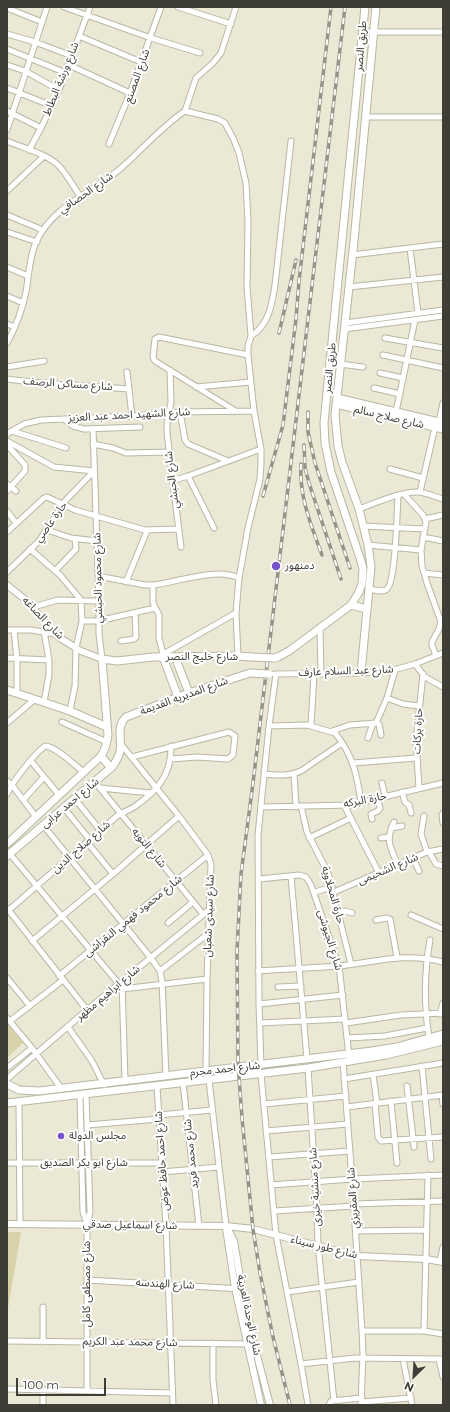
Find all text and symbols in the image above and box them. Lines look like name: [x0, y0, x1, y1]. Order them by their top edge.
street label: طريق النصر: [352, 20, 370, 72]
street label: شارع ورشة البطاط: [40, 40, 82, 118]
street label: شارع المصنع: [121, 47, 153, 105]
street label: شارع الحصافي: [56, 169, 116, 217]
street label: طريق النصر: [321, 342, 339, 394]
street label: شارع مساكن الرصف: [23, 374, 113, 394]
street label: شارع صلاح سالم: [353, 403, 425, 431]
street label: شارع الشهيد احمد عبد العزيز: [67, 405, 191, 425]
street label: شارع الحبشي: [162, 450, 182, 510]
street label: حارة عاصي: [32, 499, 70, 545]
street label: شارع محمود الحبشي: [91, 533, 105, 623]
place label: دمنهور: [285, 559, 315, 573]
marker: دمنهور: [270, 560, 282, 572]
street label: شارع الصاغه: [19, 594, 67, 642]
street label: شارع خليج النصر: [166, 650, 238, 664]
street label: شارع عبد السلام عارف: [298, 663, 394, 679]
street label: شارع المديريه القديمة: [138, 674, 230, 718]
street label: حارة بركات: [410, 708, 426, 754]
street label: شارع احمد عرابى: [38, 775, 102, 831]
street label: حارة البركه: [342, 789, 388, 811]
street label: شارع صلاح الدين: [49, 818, 113, 876]
street label: شارع التوبه: [129, 825, 169, 871]
street label: شارع الشحيمى: [356, 850, 420, 888]
street label: حارة المحلاوية: [318, 865, 348, 925]
street label: شارع محمود فهمي النقراشى: [81, 872, 185, 960]
street label: شارع سيدى شعبان: [201, 874, 217, 958]
street label: شارع الجيوشى: [315, 908, 345, 972]
street label: شارع ابراهيم مظهر: [73, 962, 143, 1024]
street label: شارع احمد محرم: [189, 1059, 261, 1079]
street label: شارع احمد حافظ عوض: [152, 1111, 172, 1211]
street label: شارع محمد فريد: [181, 1118, 201, 1190]
place label: مجلس الدولة: [69, 1129, 126, 1143]
marker: مجلس الدولة: [56, 1131, 66, 1141]
street label: شارع منشية خيرى: [306, 1147, 324, 1227]
street label: شارع ابو بكر الصديق: [40, 1156, 128, 1170]
street label: شارع المقريزي: [344, 1167, 362, 1229]
street label: شارع اسماعيل صدقي: [83, 1218, 177, 1232]
street label: شارع طور سيناء: [289, 1232, 359, 1262]
street label: شارع مصطفى كامل: [80, 1241, 94, 1327]
street label: شارع الوحدة العربية: [234, 1273, 264, 1357]
street label: شارع الهندسه: [135, 1276, 195, 1292]
street label: شارع محمد عبد الكريم: [82, 1335, 178, 1349]
north arrow: [394, 1356, 434, 1396]
scale bar: [18, 1370, 108, 1396]
text: 100 m: [23, 1377, 59, 1392]
text: N: [402, 1379, 416, 1395]

